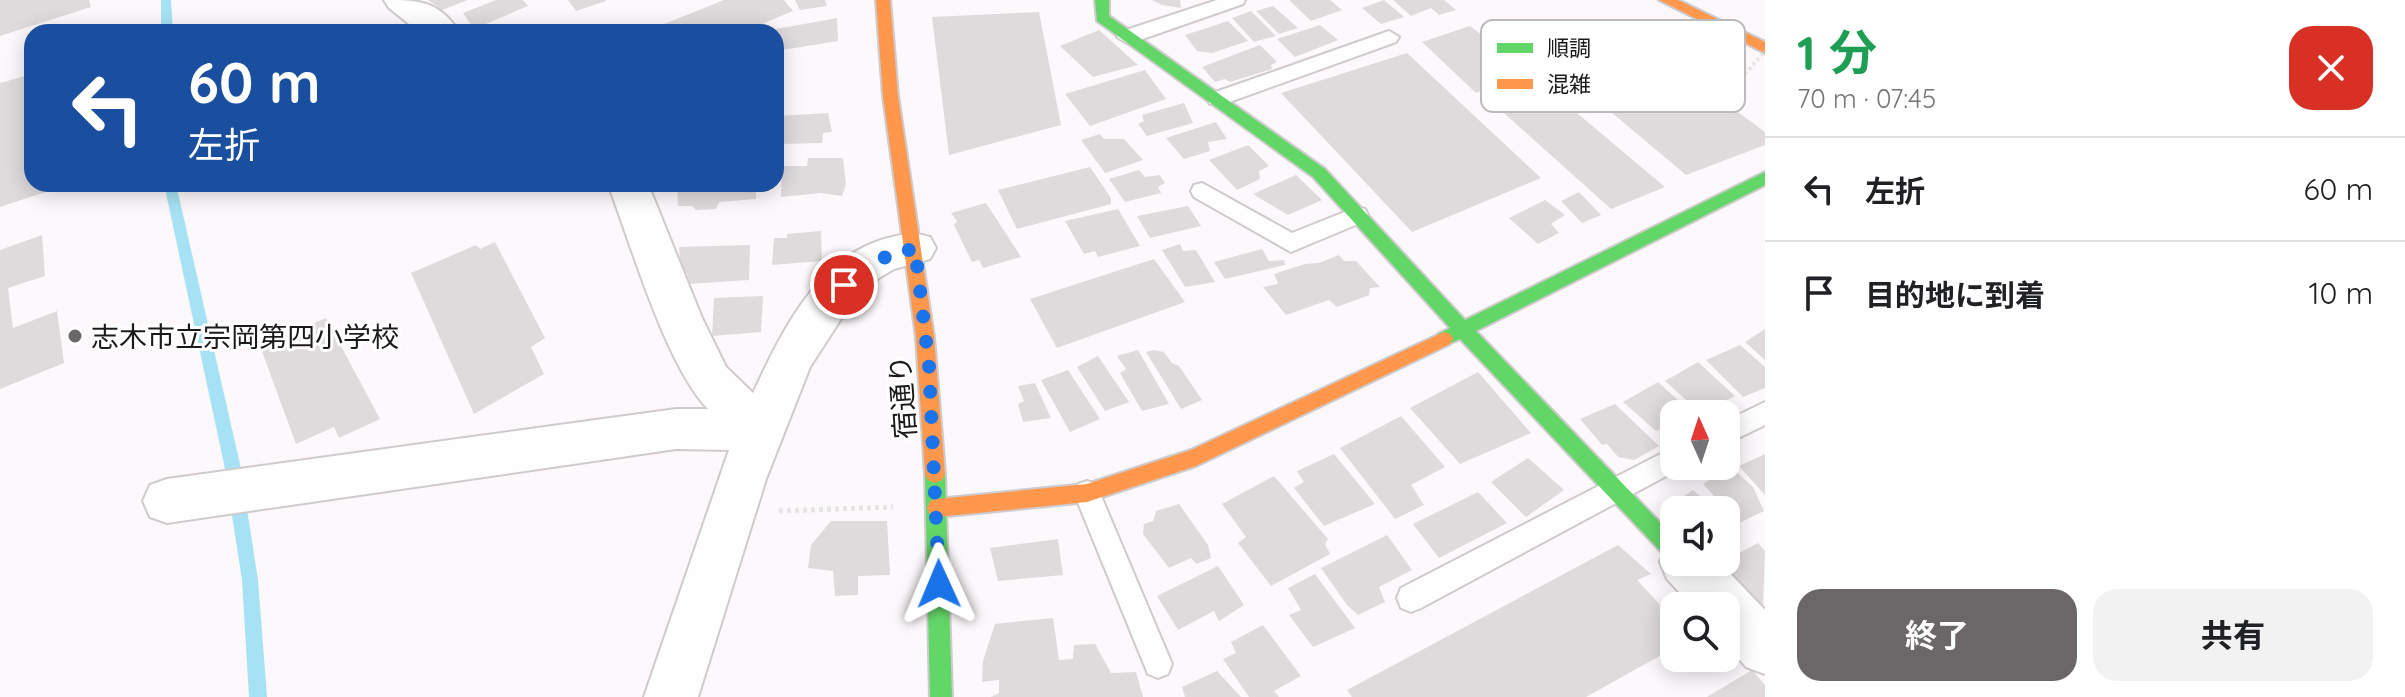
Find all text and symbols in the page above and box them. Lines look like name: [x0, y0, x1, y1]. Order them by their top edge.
legend: [1481, 20, 1745, 112]
text: 1 分: [1797, 22, 1877, 82]
button: close: [2289, 26, 2373, 110]
text: 順調: [1547, 34, 1591, 62]
text: 60 m: [188, 47, 321, 117]
icon: left: [56, 56, 160, 160]
text: 混雑: [1547, 70, 1591, 98]
text: 70 m · 07:45: [1797, 82, 1936, 115]
text: 左折: [188, 122, 260, 167]
icon: left: [1797, 167, 1841, 211]
text: 60 m: [2303, 170, 2373, 208]
text: 左折: [1865, 172, 1925, 210]
pin: [810, 251, 878, 319]
icon: arrive: [822, 263, 866, 307]
icon: arrive: [1797, 271, 1841, 315]
text: 10 m: [2309, 274, 2373, 312]
text: 目的地に到着: [1865, 276, 2045, 314]
place label: 志木市立宗岡第四小学校: [91, 319, 399, 354]
marker: 志木市立宗岡第四小学校: [66, 327, 84, 345]
street label: 宿通り: [882, 354, 922, 440]
north arrow: [1660, 400, 1740, 480]
map controls: [1660, 400, 1740, 672]
button: sound: [1660, 496, 1740, 576]
position arrow: [897, 542, 981, 626]
button: 終了: [1797, 589, 2077, 681]
button: 共有: [2093, 589, 2373, 681]
button: search: [1660, 592, 1740, 672]

